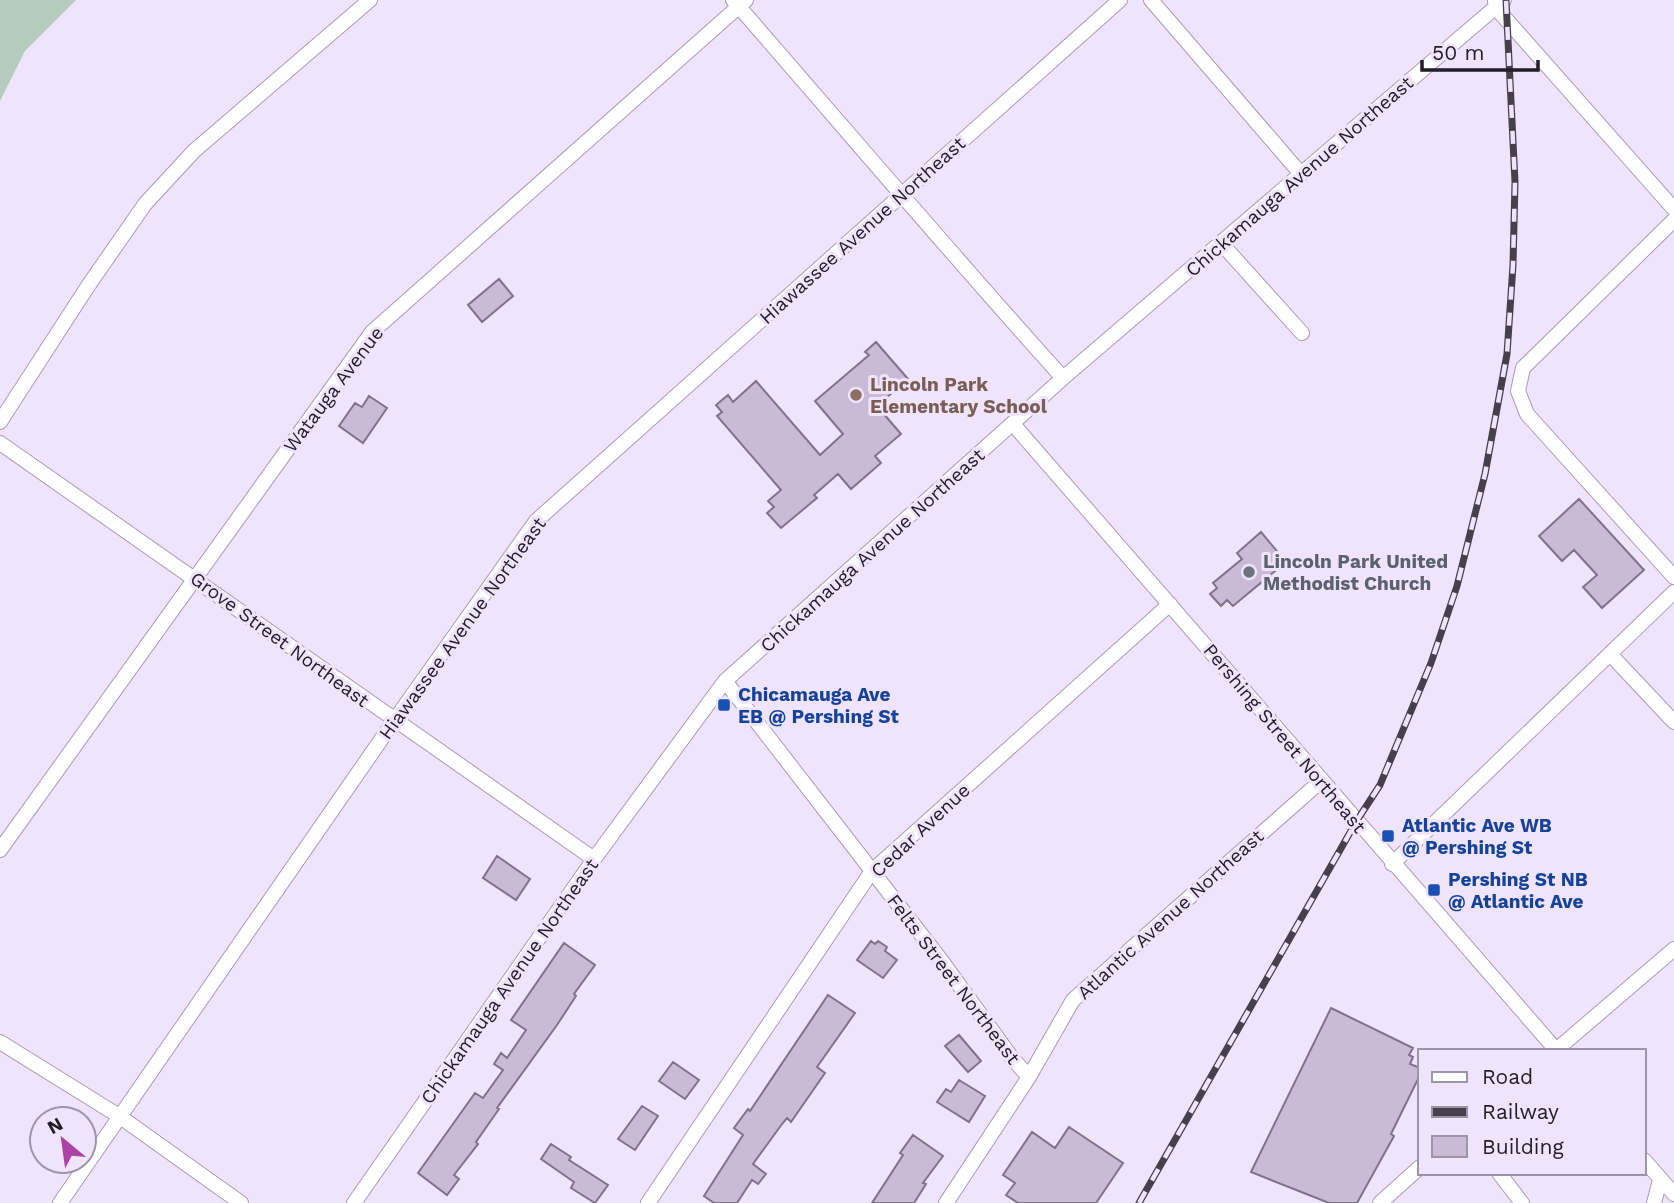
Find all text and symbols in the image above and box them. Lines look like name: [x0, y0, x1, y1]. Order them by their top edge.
scale bar: [1422, 28, 1538, 72]
text: 50 m: [1432, 40, 1484, 65]
street label: Chickamauga Avenue Northeast: [1181, 71, 1418, 282]
street label: Hiawassee Avenue Northeast: [755, 132, 970, 329]
street label: Watauga Avenue: [279, 322, 388, 457]
place label: Lincoln Park Elementary School: [870, 373, 1048, 418]
marker: Lincoln Park Elementary School: [848, 387, 864, 403]
street label: Chickamauga Avenue Northeast: [755, 443, 989, 657]
street label: Hiawassee Avenue Northeast: [374, 513, 551, 744]
place label: Lincoln Park United Methodist Church: [1263, 550, 1448, 595]
marker: Lincoln Park United Methodist Church: [1241, 564, 1257, 580]
street label: Grove Street Northeast: [186, 567, 374, 712]
street label: Pershing Street Northeast: [1199, 639, 1371, 838]
place label: Chicamauga Ave EB @ Pershing St: [738, 683, 899, 728]
marker: Chicamauga Ave EB @ Pershing St: [716, 697, 732, 713]
street label: Cedar Avenue: [866, 779, 975, 882]
place label: Atlantic Ave WB @ Pershing St: [1402, 814, 1552, 859]
street label: Atlantic Avenue Northeast: [1072, 825, 1268, 1004]
marker: Atlantic Ave WB @ Pershing St: [1380, 828, 1396, 844]
street label: Chickamauga Avenue Northeast: [416, 854, 603, 1108]
place label: Pershing St NB @ Atlantic Ave: [1448, 868, 1588, 913]
marker: Pershing St NB @ Atlantic Ave: [1426, 882, 1442, 898]
street label: Felts Street Northeast: [882, 890, 1025, 1069]
legend: [1418, 1049, 1646, 1175]
text: Road: [1482, 1064, 1533, 1089]
text: Railway: [1482, 1099, 1559, 1124]
north arrow: [28, 1105, 98, 1175]
text: N: [43, 1112, 67, 1139]
text: Building: [1482, 1134, 1564, 1159]

